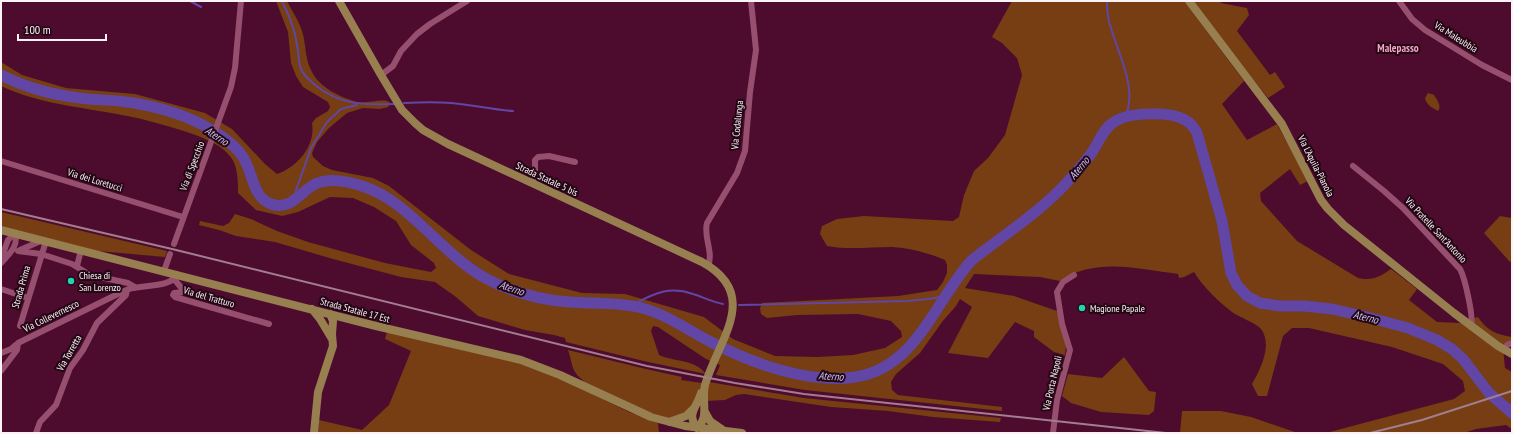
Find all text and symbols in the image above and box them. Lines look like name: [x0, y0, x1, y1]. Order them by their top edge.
scale bar: [18, 16, 106, 42]
street label: Via Maleubbia: [1431, 18, 1480, 55]
text: 100 m: [24, 22, 51, 37]
district label: Malepasso: [1377, 41, 1419, 55]
street label: Via Codalunga: [728, 100, 746, 151]
water label: Aterno: [203, 123, 232, 149]
street label: Via L'Aquila-Pianola: [1294, 132, 1337, 199]
street label: Via di Specchio: [176, 139, 207, 194]
water label: Aterno: [1066, 153, 1093, 182]
street label: Strada Statale 5 bis: [514, 159, 581, 199]
street label: Via dei Loretucci: [65, 165, 124, 195]
street label: Via Pratelle Sant'Antonio: [1402, 194, 1470, 265]
street label: Strada Prima: [9, 264, 33, 310]
place label: Chiesa di San Lorenzo: [79, 269, 121, 294]
marker: Chiesa di San Lorenzo: [66, 276, 76, 286]
water label: Aterno: [498, 277, 527, 299]
street label: Via del Tratturo: [181, 283, 236, 311]
street label: Strada Statale 17 Est: [319, 294, 392, 326]
street label: Via Collevernesco: [20, 297, 81, 336]
place label: Magione Papale: [1090, 302, 1145, 315]
marker: Magione Papale: [1077, 303, 1087, 313]
water label: Aterno: [1352, 307, 1381, 327]
street label: Via Torretta: [53, 333, 85, 374]
street label: Via Porta Napoli: [1039, 354, 1065, 413]
water label: Aterno: [818, 368, 845, 384]

